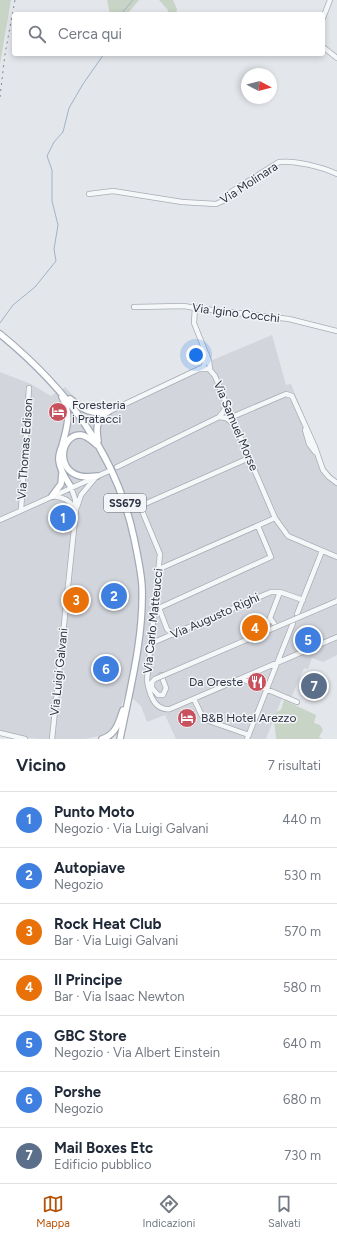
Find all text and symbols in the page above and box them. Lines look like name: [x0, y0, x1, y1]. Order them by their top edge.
search box: [12, 12, 325, 56]
icon: search: [26, 23, 48, 45]
text: Cerca qui: [58, 25, 122, 43]
north arrow: [241, 68, 277, 104]
street label: Via Molinara: [218, 159, 280, 207]
street label: Via Igino Cocchi: [191, 301, 281, 325]
your location: [186, 345, 206, 365]
street label: Via Samuel Morse: [211, 379, 261, 473]
street label: Via Thomas Edison: [14, 398, 36, 500]
place label: Foresteria i Pratacci: [72, 398, 126, 426]
hotel icon: Foresteria i Pratacci: [47, 401, 69, 423]
road number: SS679: [104, 494, 146, 512]
pin: 1: [50, 503, 76, 533]
street label: Via Carlo Matteucci: [141, 568, 165, 674]
pin: 2: [101, 581, 127, 611]
pin: 3: [63, 585, 89, 615]
street label: Via Augusto Righi: [168, 590, 262, 642]
pin: 4: [242, 613, 268, 643]
pin: 5: [295, 625, 321, 655]
street label: Via Luigi Galvani: [47, 627, 71, 717]
pin: 6: [93, 654, 119, 684]
restaurant icon: Da Oreste: [246, 671, 268, 693]
pin: 7: [301, 671, 327, 701]
place label: Da Oreste: [189, 675, 243, 689]
hotel icon: B&B Hotel Arezzo: [176, 707, 198, 729]
place label: B&B Hotel Arezzo: [201, 711, 297, 725]
text: Vicino: [16, 755, 66, 775]
text: 7 risultati: [268, 758, 321, 773]
text: Punto Moto: [54, 803, 134, 821]
text: 1: [26, 812, 32, 827]
text: 440 m: [282, 812, 321, 827]
text: Negozio · Via Luigi Galvani: [54, 821, 209, 836]
text: Autopiave: [54, 859, 125, 877]
text: 2: [25, 868, 33, 883]
text: 530 m: [284, 868, 321, 883]
text: Negozio: [54, 877, 103, 892]
text: Rock Heat Club: [54, 915, 161, 933]
text: 3: [25, 924, 33, 939]
text: 570 m: [284, 924, 321, 939]
text: Bar · Via Luigi Galvani: [54, 933, 178, 948]
text: Il Principe: [54, 971, 122, 989]
text: 4: [25, 980, 33, 995]
text: 580 m: [283, 980, 321, 995]
text: Bar · Via Isaac Newton: [54, 989, 185, 1004]
text: GBC Store: [54, 1027, 126, 1045]
text: 5: [25, 1036, 33, 1051]
text: 640 m: [283, 1036, 321, 1051]
text: Negozio · Via Albert Einstein: [54, 1045, 220, 1060]
text: Porshe: [54, 1083, 101, 1101]
text: 6: [25, 1092, 33, 1107]
text: 680 m: [283, 1092, 321, 1107]
text: Negozio: [54, 1101, 103, 1116]
text: Mail Boxes Etc: [54, 1139, 153, 1157]
text: 7: [25, 1148, 33, 1163]
text: 730 m: [284, 1148, 321, 1163]
text: Edificio pubblico: [54, 1157, 152, 1172]
tab: Mappa: [36, 1193, 70, 1230]
tab: Indicazioni: [143, 1193, 195, 1230]
tab: Salvati: [268, 1193, 301, 1230]

